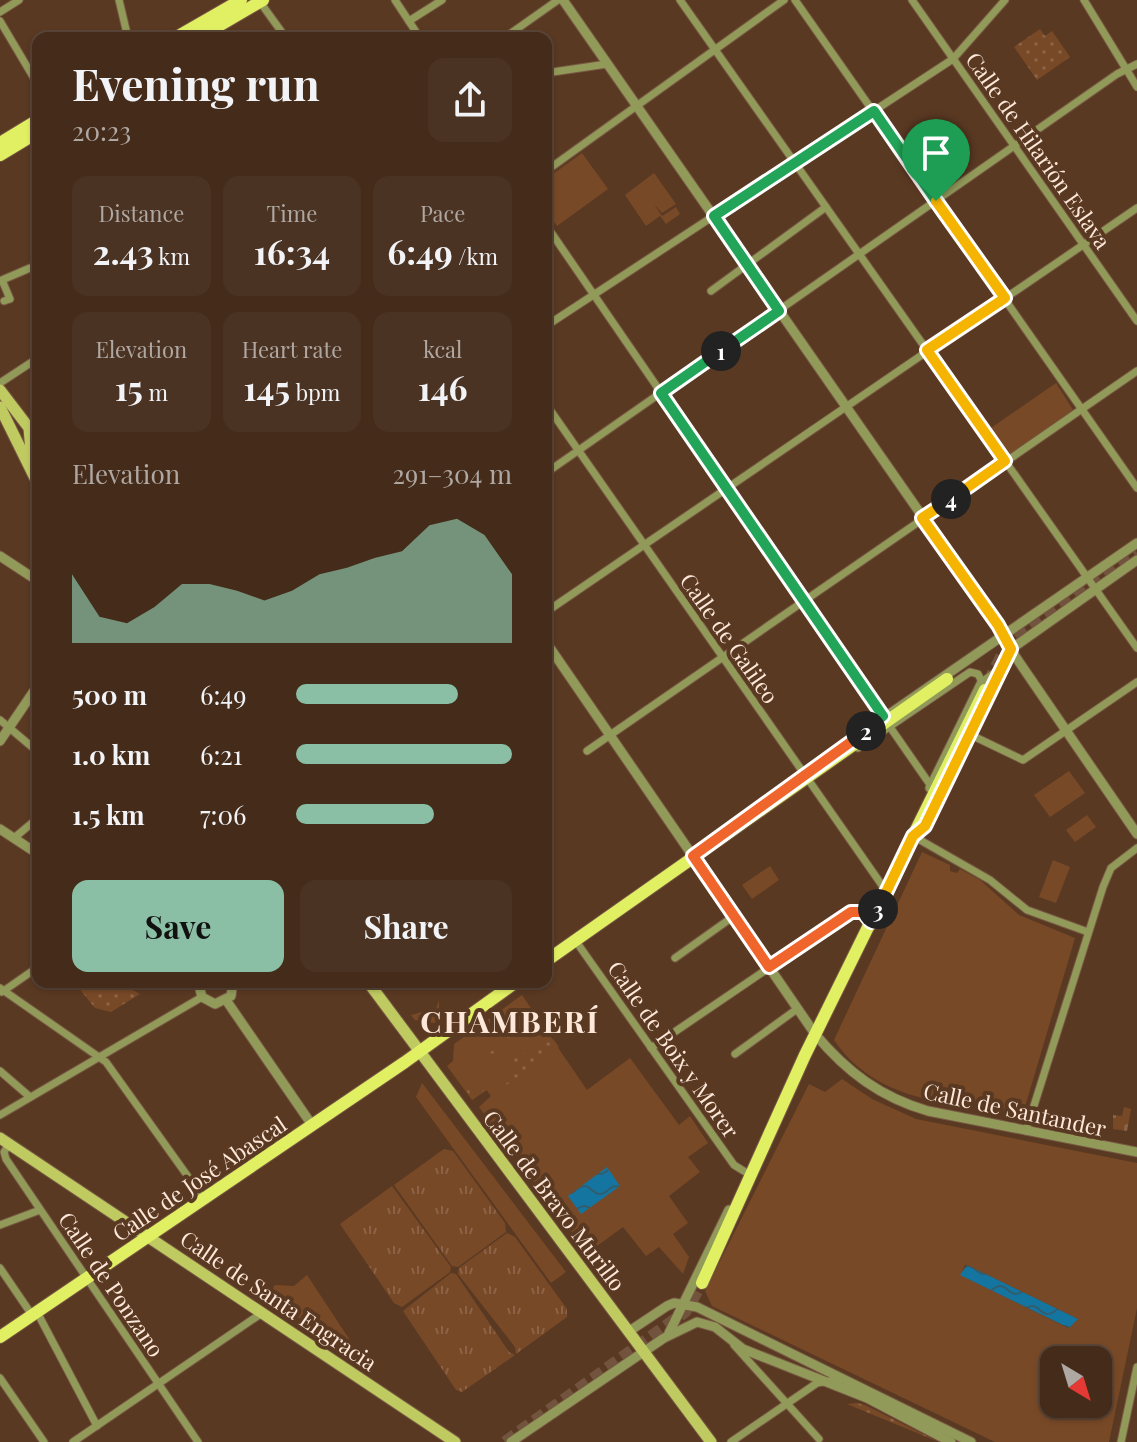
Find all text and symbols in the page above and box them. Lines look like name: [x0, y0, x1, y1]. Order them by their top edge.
street label: Calle de Hilarión Eslava: [960, 46, 1118, 254]
text: Evening run: [72, 53, 320, 112]
button: share: [428, 58, 512, 142]
text: 20:23: [72, 113, 131, 148]
pin: [902, 119, 970, 201]
icon: arrive: [914, 131, 958, 175]
text: Distance: [98, 198, 184, 228]
text: Time: [267, 198, 317, 228]
text: Pace: [420, 198, 465, 228]
text: 2.43: [93, 228, 154, 274]
text: 16:34: [254, 228, 330, 274]
text: 6:49: [387, 228, 453, 274]
text: km: [154, 241, 190, 271]
text: /km: [453, 241, 498, 271]
pin: 1: [701, 331, 741, 371]
text: Elevation: [96, 334, 187, 364]
text: Heart rate: [242, 334, 342, 364]
text: kcal: [423, 334, 462, 364]
text: 1: [717, 336, 725, 366]
text: 15: [115, 364, 143, 410]
text: 145: [244, 364, 290, 410]
text: 146: [418, 364, 468, 410]
text: m: [143, 377, 168, 407]
text: bpm: [290, 377, 340, 407]
text: Elevation: [72, 456, 180, 491]
text: 291–304 m: [392, 456, 512, 491]
pin: 4: [931, 479, 971, 519]
text: 4: [945, 484, 957, 514]
street label: Calle de Galileo: [674, 567, 786, 709]
text: 500 m: [72, 677, 147, 712]
text: 6:49: [200, 677, 246, 712]
pin: 2: [846, 711, 886, 751]
text: 2: [860, 716, 872, 746]
text: 1.0 km: [72, 737, 150, 772]
text: 6:21: [200, 737, 242, 772]
text: 1.5 km: [72, 797, 145, 832]
text: 7:06: [200, 797, 247, 832]
button: Save: [72, 880, 284, 972]
button: Share: [300, 880, 512, 972]
pin: 3: [858, 889, 898, 929]
text: 3: [873, 894, 883, 924]
street label: Calle de Boix y Morer: [602, 954, 747, 1144]
district label: CHAMBERÍ: [420, 1001, 600, 1041]
street label: Calle de Santander: [921, 1075, 1109, 1143]
street label: Calle de Bravo Murillo: [477, 1103, 633, 1297]
street label: Calle de José Abascal: [106, 1109, 292, 1247]
street label: Calle de Ponzano: [52, 1206, 172, 1362]
street label: Calle de Santa Engracia: [175, 1223, 383, 1377]
north arrow: [1040, 1346, 1112, 1418]
map controls: [1040, 1346, 1112, 1418]

